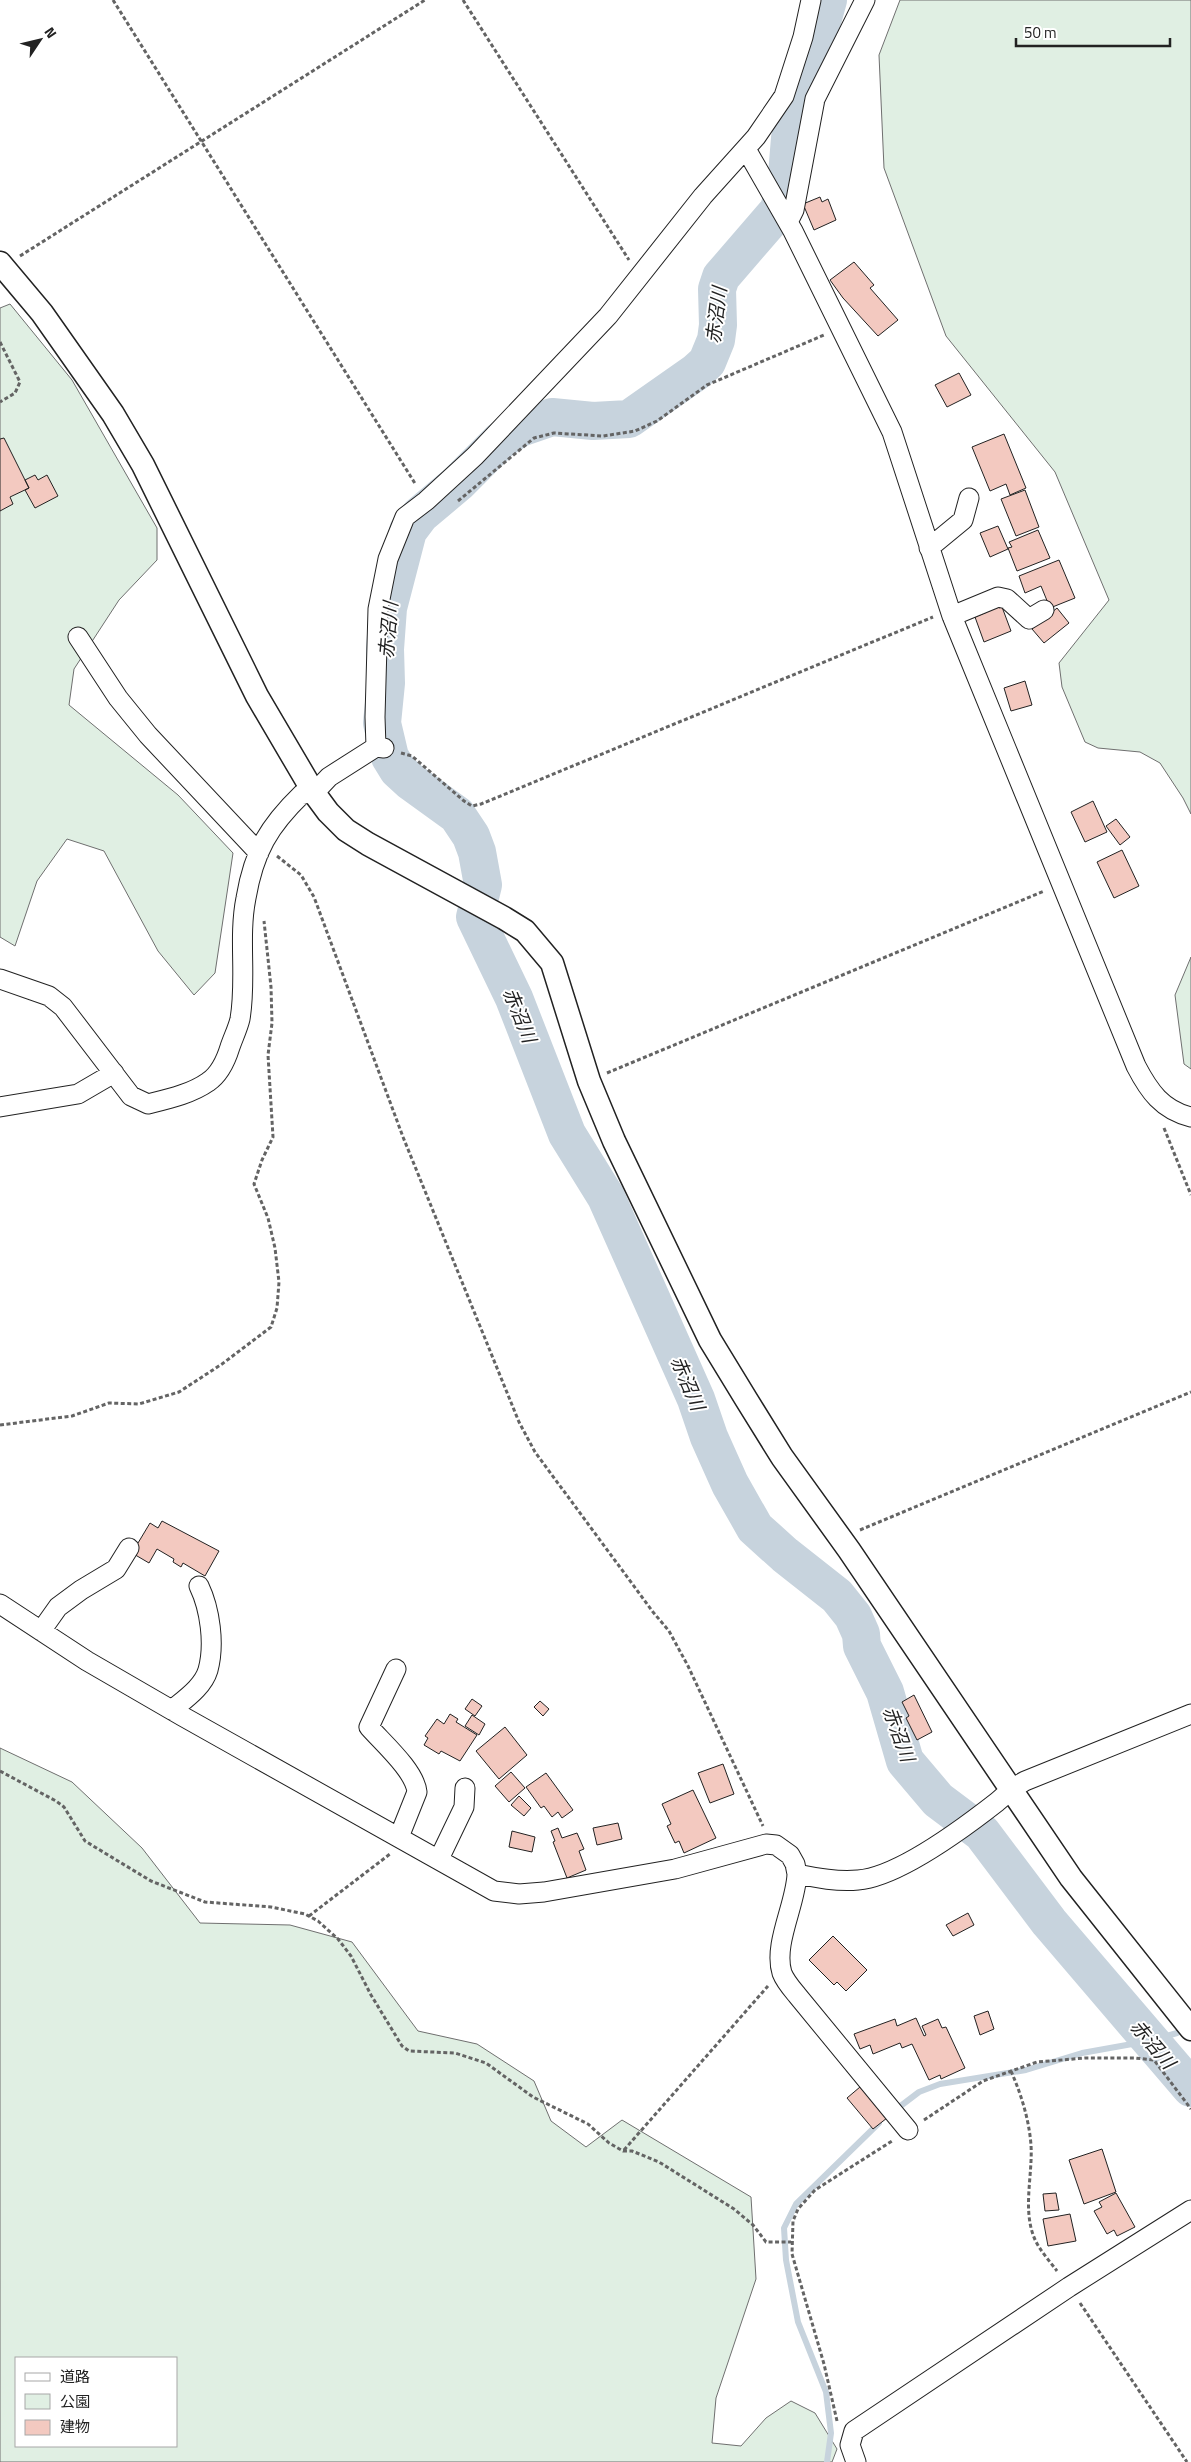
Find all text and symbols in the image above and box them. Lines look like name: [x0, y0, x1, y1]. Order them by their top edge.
north arrow: [15, 15, 65, 65]
scale bar: [1016, 15, 1170, 47]
text: 50 m: [1024, 21, 1057, 44]
text: N: [40, 22, 62, 42]
water label: 赤沼川: [698, 283, 734, 345]
water label: 赤沼川: [371, 598, 405, 660]
water label: 赤沼川: [496, 983, 545, 1049]
water label: 赤沼川: [664, 1351, 714, 1417]
water label: 赤沼川: [876, 1702, 924, 1767]
water label: 赤沼川: [1124, 2013, 1184, 2076]
legend: [15, 2357, 178, 2447]
text: 道路: [60, 2365, 90, 2388]
text: 公園: [60, 2390, 90, 2413]
text: 建物: [60, 2415, 90, 2438]

